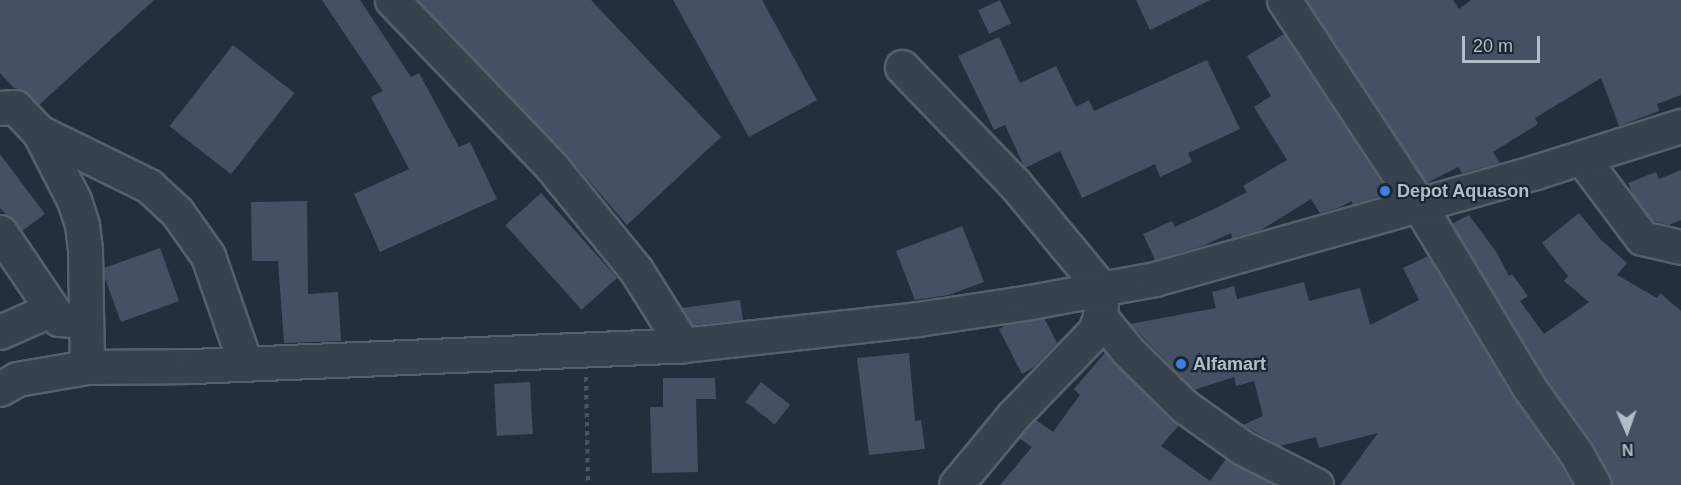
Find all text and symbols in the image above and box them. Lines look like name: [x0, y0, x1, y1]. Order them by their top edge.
scale bar: [1465, 24, 1543, 62]
text: 20 m: [1473, 36, 1513, 56]
place label: Depot Aquason: [1397, 180, 1530, 202]
marker: Depot Aquason: [1378, 184, 1392, 198]
place label: Alfamart: [1193, 353, 1266, 375]
marker: Alfamart: [1174, 357, 1188, 371]
north arrow: [1597, 401, 1657, 461]
text: N: [1622, 441, 1634, 458]

